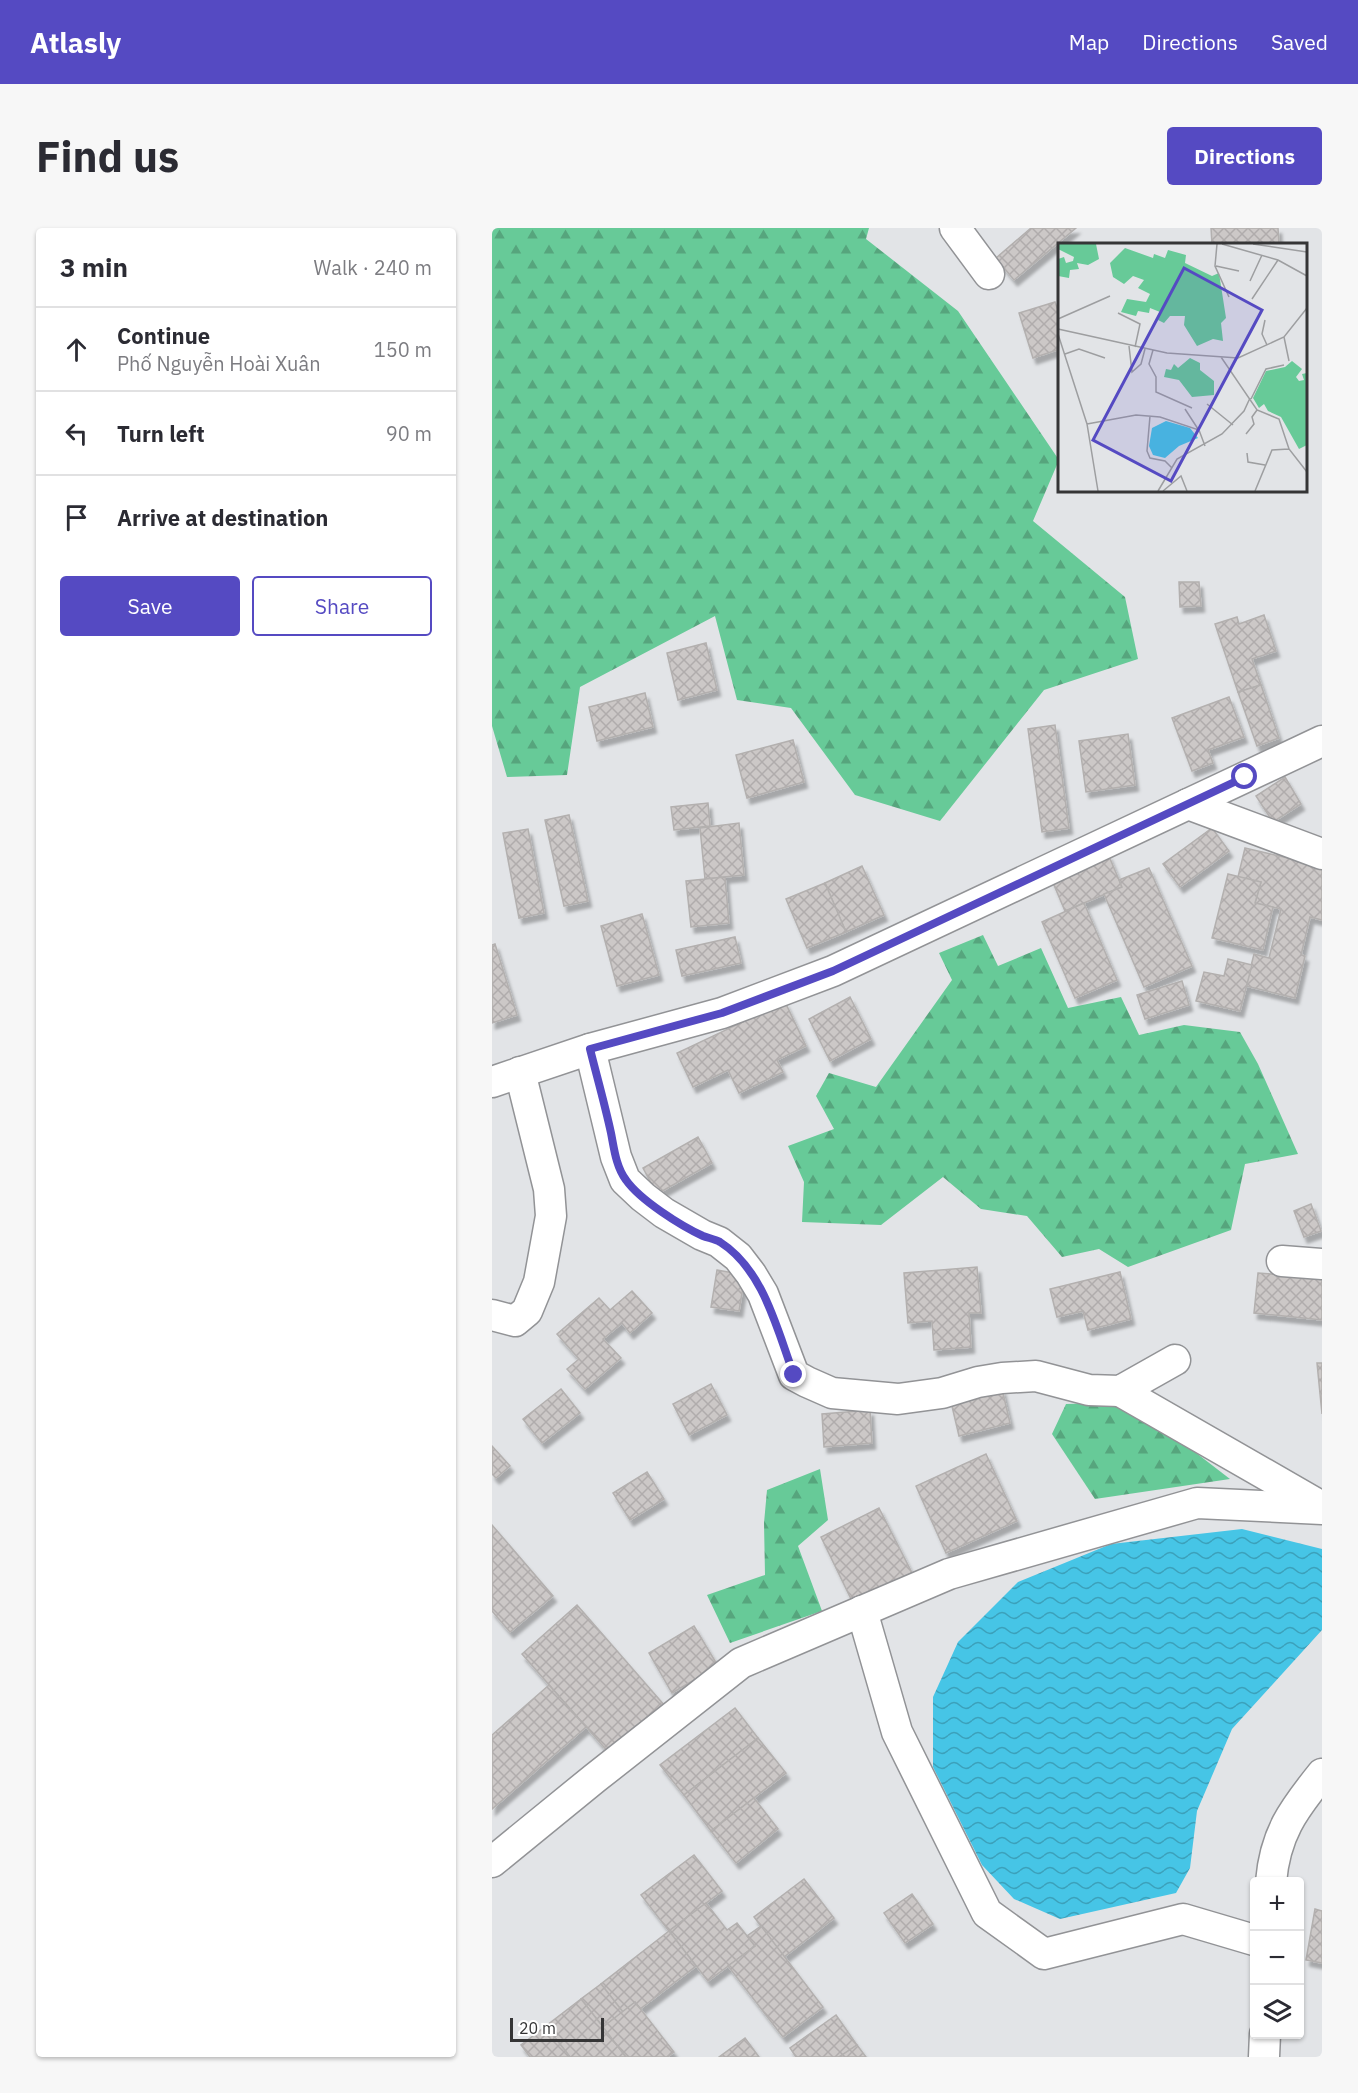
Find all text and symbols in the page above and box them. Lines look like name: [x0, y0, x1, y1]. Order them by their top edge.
text: Atlasly: [30, 24, 121, 61]
text: Map: [1069, 28, 1109, 56]
text: Directions: [1142, 28, 1238, 56]
text: Saved: [1271, 28, 1328, 56]
button: Directions: [1167, 127, 1322, 185]
text: Find us: [36, 129, 179, 184]
inset map: [1058, 243, 1307, 492]
text: 3 min: [60, 250, 128, 284]
text: Walk · 240 m: [314, 254, 432, 281]
text: Continue: [117, 321, 210, 350]
icon: ahead: [60, 333, 93, 366]
text: 150 m: [374, 336, 432, 363]
text: Phố Nguyễn Hoài Xuân: [117, 350, 321, 377]
icon: left: [60, 417, 93, 450]
text: Turn left: [117, 419, 205, 448]
text: 90 m: [386, 420, 432, 447]
icon: arrive: [60, 501, 93, 534]
text: Arrive at destination: [117, 503, 328, 532]
button: Save: [60, 576, 240, 636]
button: Share: [252, 576, 432, 636]
route start: [1231, 763, 1257, 789]
route end: [780, 1361, 806, 1387]
map controls: [1250, 1877, 1304, 2039]
button: +: [1250, 1877, 1304, 1931]
button: −: [1250, 1931, 1304, 1985]
button: layers: [1250, 1985, 1304, 2039]
scale bar: [510, 2015, 604, 2042]
text: 20 m: [519, 2018, 556, 2038]

